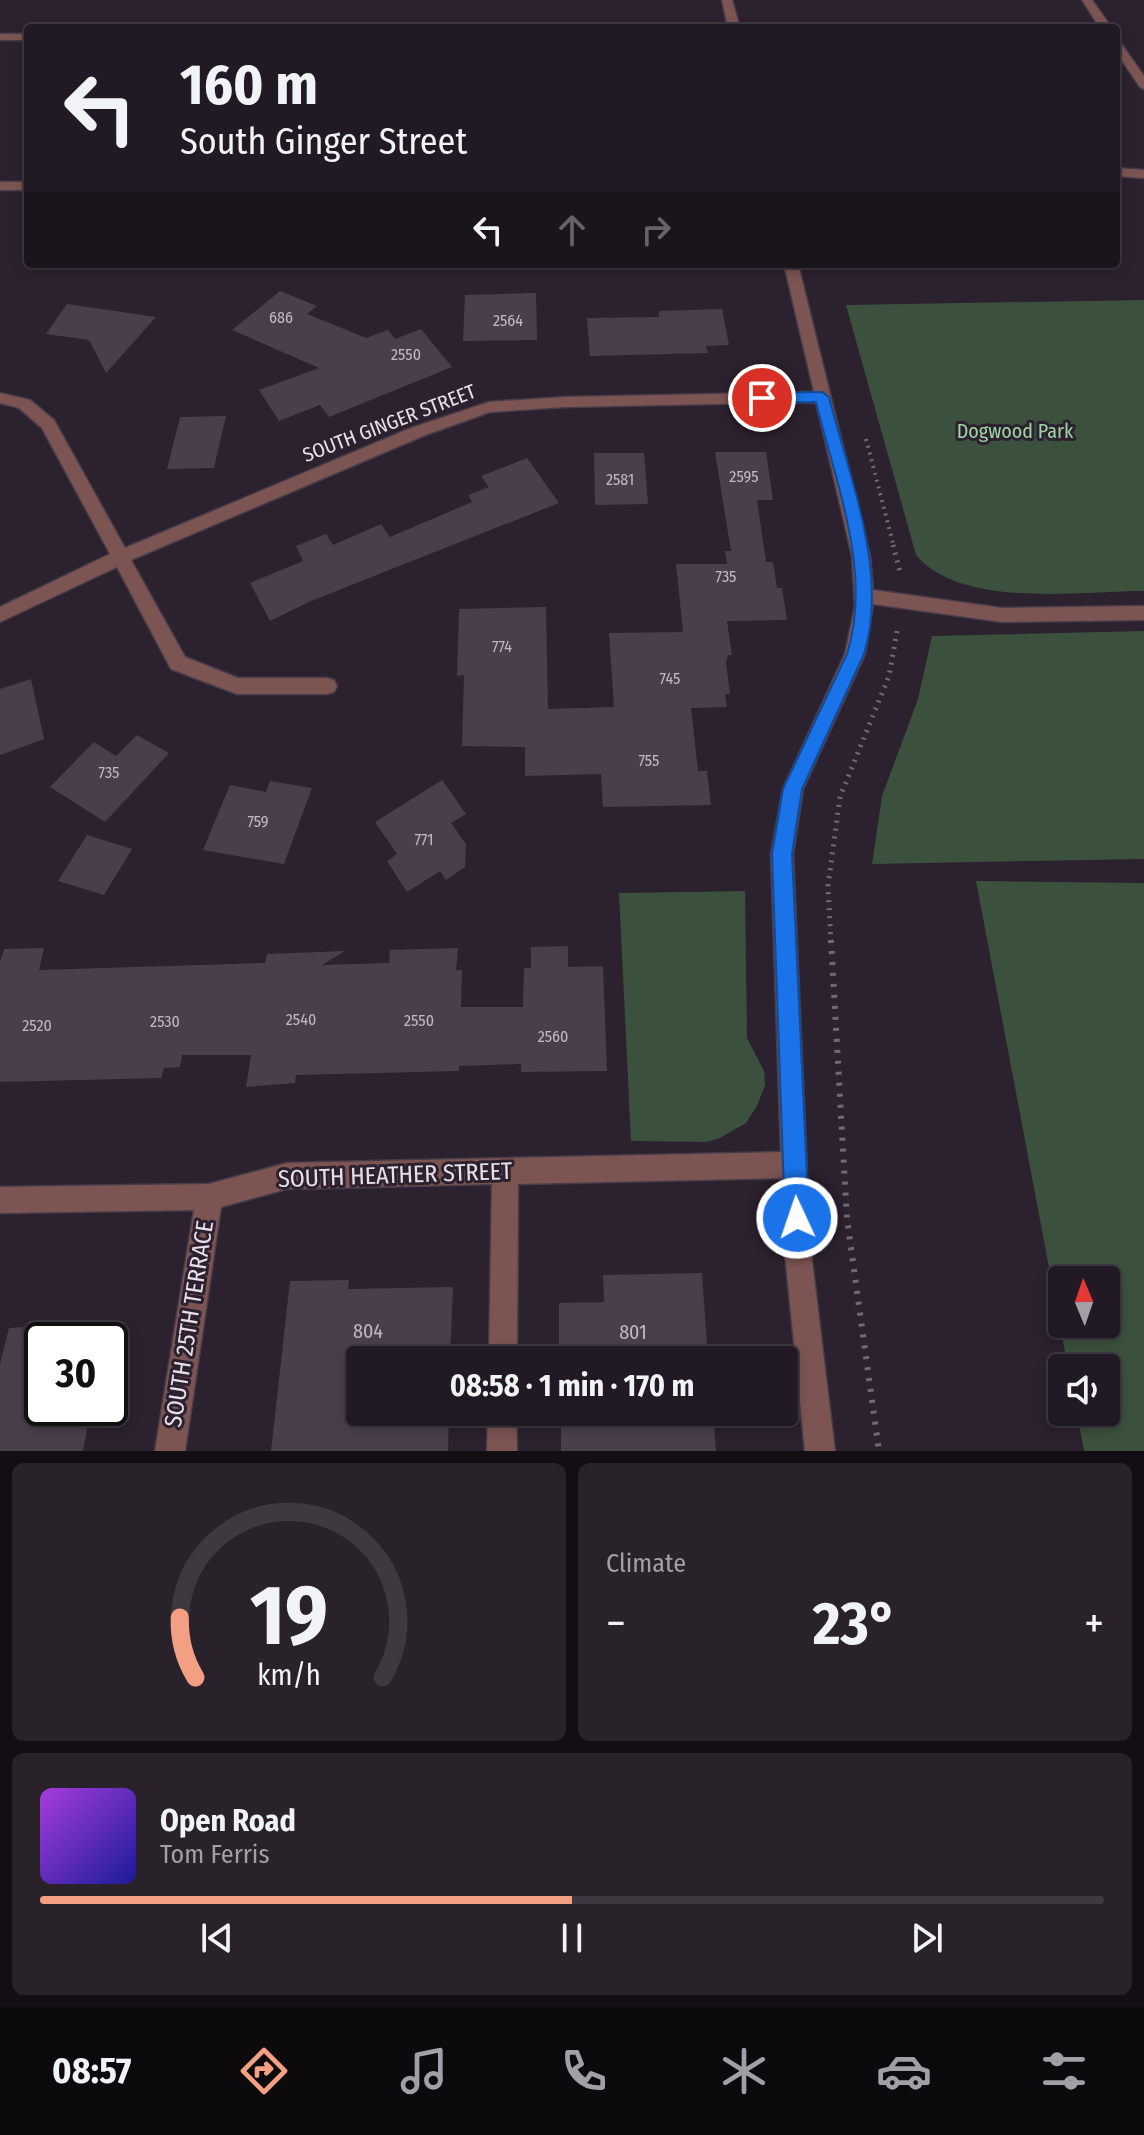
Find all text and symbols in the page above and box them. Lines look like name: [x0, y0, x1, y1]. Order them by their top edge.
text: 160 m: [180, 52, 318, 119]
icon: left: [48, 56, 152, 160]
text: South Ginger Street: [180, 120, 467, 164]
icon: left: [466, 208, 510, 252]
icon: ahead: [550, 208, 594, 252]
icon: right: [634, 208, 678, 252]
house number: 686: [269, 308, 293, 327]
house number: 2564: [493, 311, 523, 330]
house number: 2550: [391, 345, 421, 364]
pin: [728, 364, 796, 432]
icon: arrive: [740, 376, 784, 420]
street label: SOUTH GINGER STREET: [299, 379, 480, 467]
park label: Dogwood Park: [957, 419, 1074, 443]
house number: 2595: [729, 467, 759, 486]
house number: 2581: [606, 470, 634, 489]
house number: 735: [716, 567, 736, 586]
house number: 774: [492, 637, 512, 656]
house number: 745: [660, 669, 680, 688]
house number: 755: [639, 751, 659, 770]
house number: 735: [99, 763, 119, 782]
house number: 759: [247, 812, 269, 831]
house number: 771: [414, 830, 434, 849]
house number: 2540: [286, 1010, 316, 1029]
house number: 2550: [404, 1011, 434, 1030]
house number: 2530: [150, 1012, 180, 1031]
house number: 2520: [22, 1016, 52, 1035]
house number: 2560: [538, 1027, 568, 1046]
street label: SOUTH HEATHER STREET: [277, 1157, 513, 1193]
position arrow: [755, 1176, 839, 1260]
street label: SOUTH 25TH TERRACE: [159, 1219, 219, 1429]
north arrow: [1048, 1266, 1120, 1338]
map controls: [1048, 1266, 1120, 1426]
house number: 804: [353, 1319, 383, 1343]
house number: 801: [619, 1320, 647, 1344]
speed limit sign: 30: [24, 1322, 128, 1426]
button: sound: [1048, 1354, 1120, 1426]
text: 08:58 · 1 min · 170 m: [450, 1368, 694, 1404]
text: Climate: [606, 1548, 686, 1579]
text: 19: [250, 1566, 328, 1666]
text: 23°: [813, 1588, 897, 1660]
text: −: [606, 1597, 626, 1650]
text: +: [1084, 1597, 1104, 1650]
text: km/h: [257, 1658, 321, 1693]
text: Open Road: [160, 1803, 296, 1839]
text: Tom Ferris: [160, 1839, 270, 1870]
icon: previous: [195, 1916, 239, 1960]
icon: pause: [550, 1916, 594, 1960]
icon: next: [905, 1916, 949, 1960]
icon: directions: [236, 2043, 292, 2099]
icon: music: [396, 2043, 452, 2099]
icon: phone: [556, 2043, 612, 2099]
icon: climate: [716, 2043, 772, 2099]
icon: car: [876, 2043, 932, 2099]
icon: filters: [1036, 2043, 1092, 2099]
text: 08:57: [52, 2049, 131, 2093]

